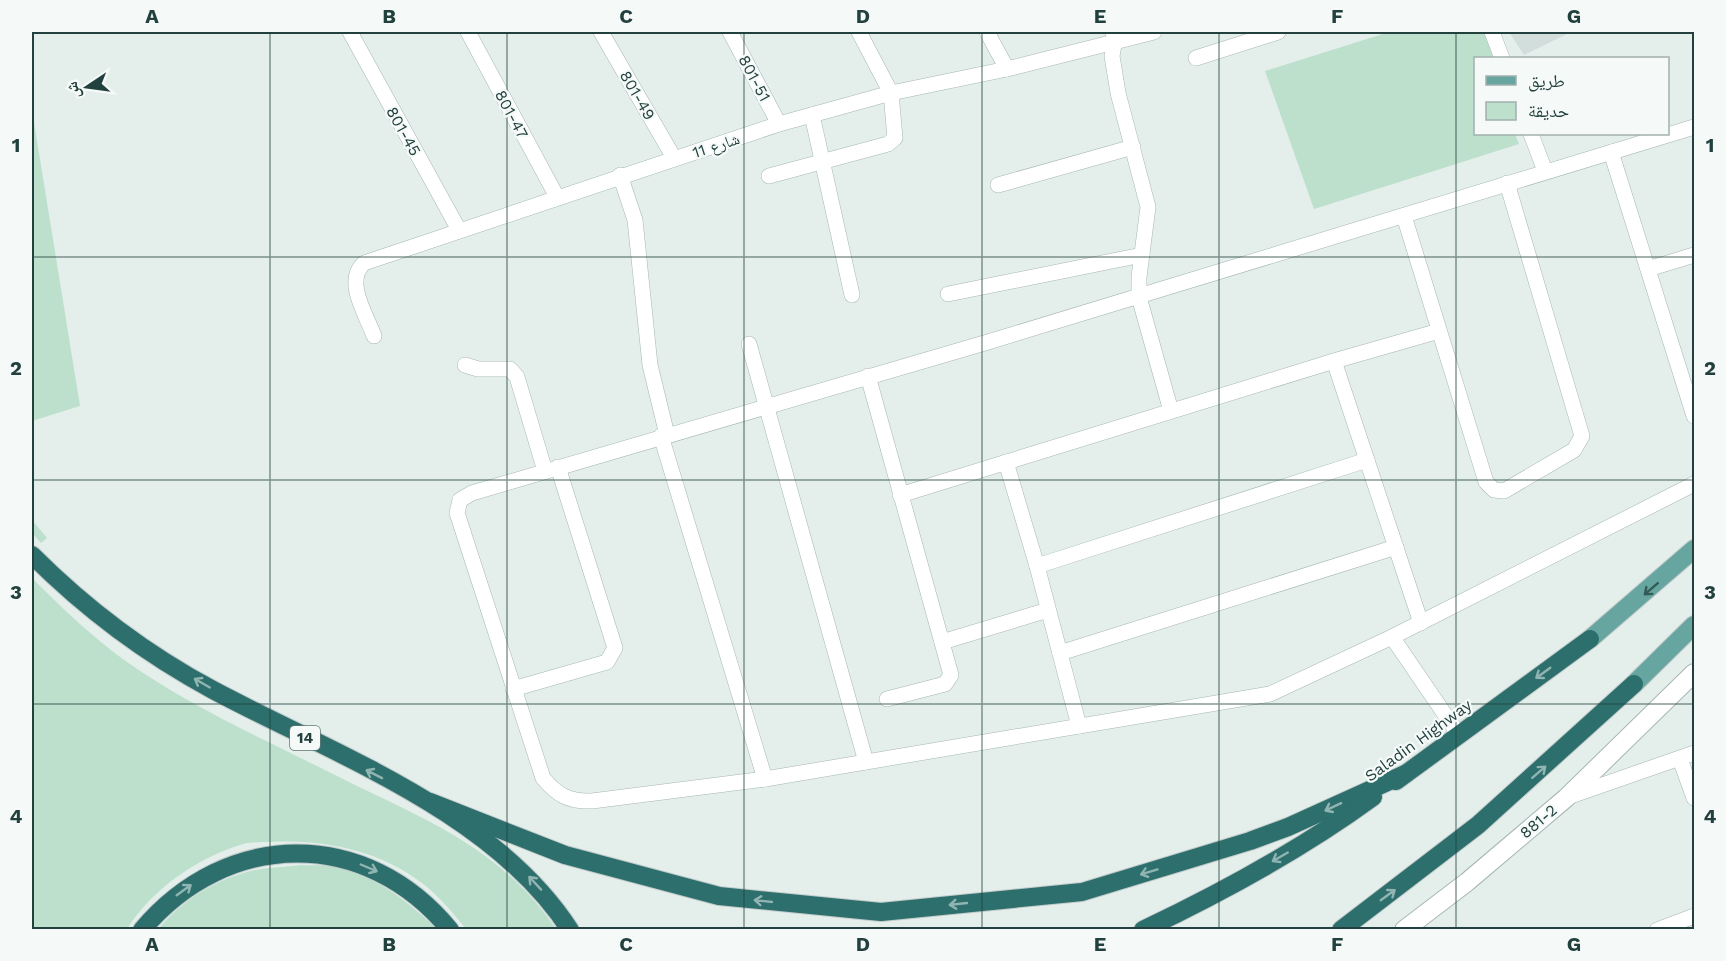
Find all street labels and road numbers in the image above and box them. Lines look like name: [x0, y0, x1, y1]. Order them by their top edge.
street label: 801-51: [734, 52, 775, 105]
street label: 801-49: [616, 67, 659, 123]
street label: 801-47: [491, 87, 532, 142]
street label: 801-45: [382, 103, 425, 159]
street label: شارع 11: [690, 129, 742, 163]
street label: Saladin Highway: [1361, 695, 1476, 785]
road number: 14: [290, 726, 320, 750]
street label: 881-2: [1516, 800, 1561, 842]

